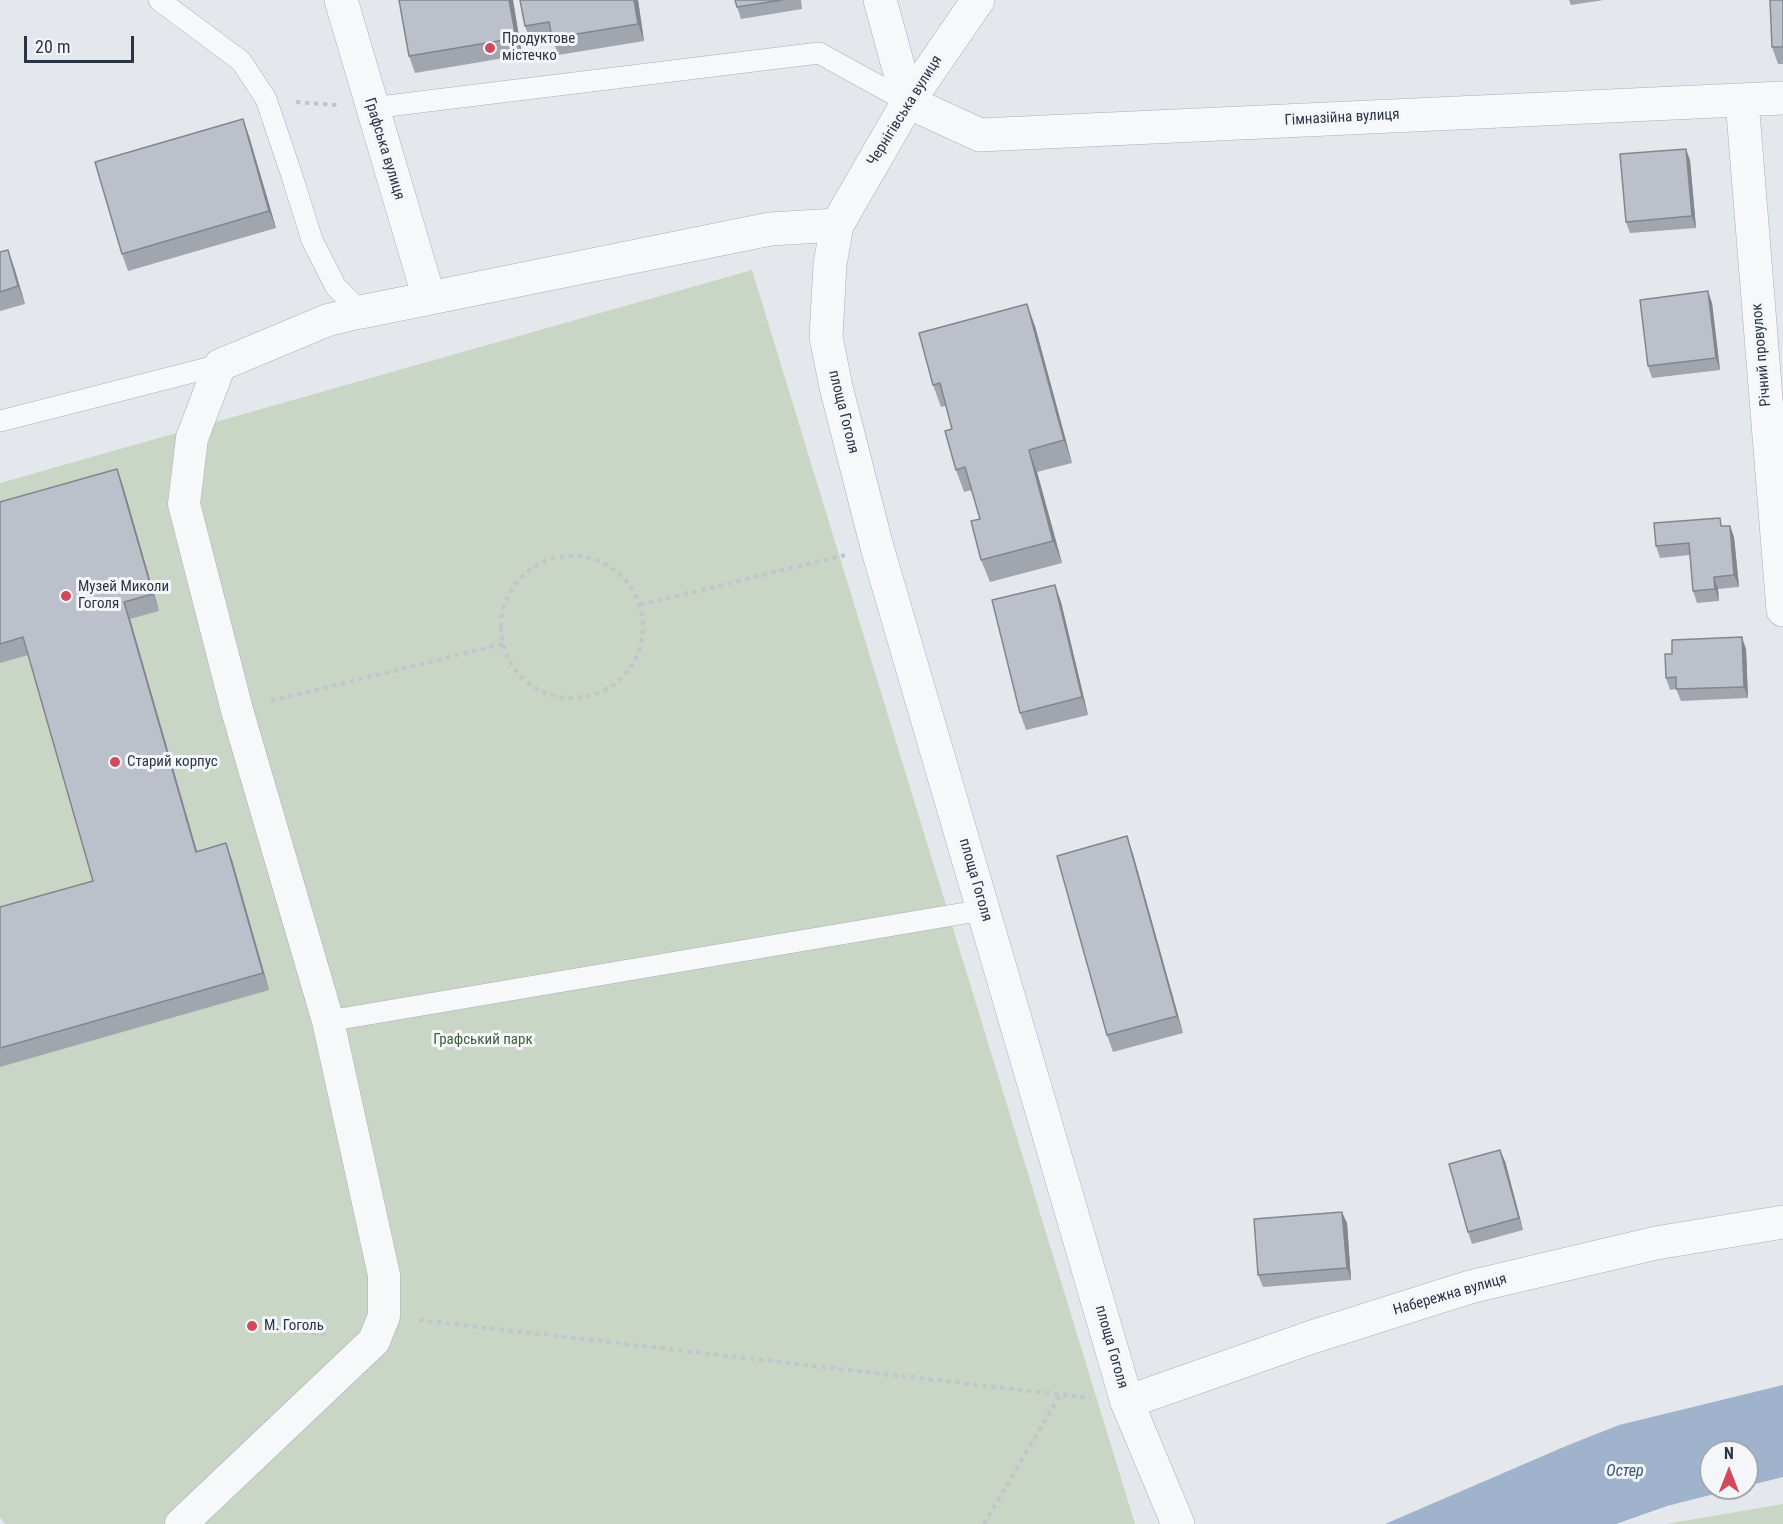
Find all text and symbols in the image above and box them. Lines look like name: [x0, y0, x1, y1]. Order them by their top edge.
scale bar: [27, 24, 136, 62]
place label: Продуктове містечко: [502, 30, 575, 65]
text: 20 m: [35, 36, 70, 57]
marker: Продуктове містечко: [483, 41, 497, 55]
street label: Чернігівська вулиця: [864, 52, 946, 170]
street label: Графська вулиця: [360, 96, 408, 202]
street label: Гімназійна вулиця: [1284, 106, 1400, 130]
street label: Річний провулок: [1749, 303, 1775, 407]
street label: площа Гоголя: [824, 368, 862, 456]
place label: Музей Миколи Гоголя: [78, 578, 169, 613]
marker: Музей Миколи Гоголя: [59, 589, 73, 603]
place label: Старий корпус: [127, 753, 218, 771]
marker: Старий корпус: [108, 755, 122, 769]
street label: площа Гоголя: [955, 836, 995, 924]
park label: Графський парк: [433, 1031, 533, 1049]
street label: Набережна вулиця: [1391, 1270, 1509, 1320]
street label: площа Гоголя: [1091, 1303, 1131, 1391]
place label: М. Гоголь: [264, 1317, 324, 1335]
marker: М. Гоголь: [245, 1319, 259, 1333]
north arrow: [1699, 1440, 1759, 1500]
text: N: [1724, 1444, 1734, 1463]
water label: Остер: [1606, 1462, 1644, 1482]

